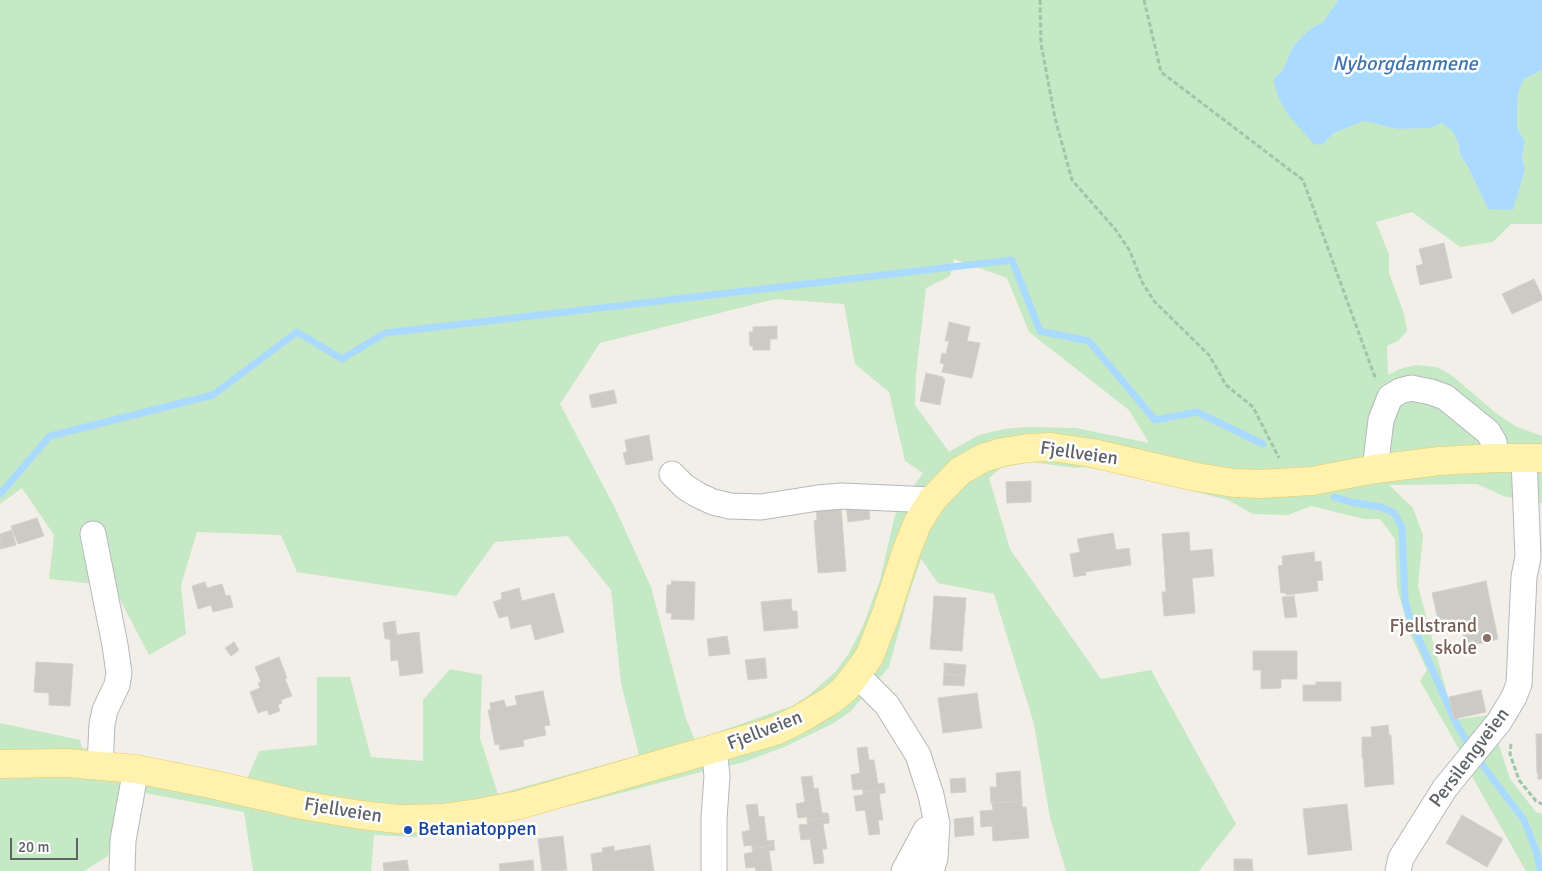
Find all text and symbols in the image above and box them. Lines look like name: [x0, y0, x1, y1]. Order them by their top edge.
water label: Nyborgdammene: [1332, 53, 1478, 77]
street label: Fjellveien: [1039, 437, 1119, 471]
place label: Fjellstrand skole: [1389, 616, 1477, 660]
marker: Fjellstrand skole: [1481, 632, 1493, 644]
street label: Persilengveien: [1425, 704, 1515, 812]
street label: Fjellveien: [724, 706, 806, 756]
street label: Fjellveien: [303, 794, 383, 828]
place label: Betaniatoppen: [418, 819, 537, 841]
marker: Betaniatoppen: [402, 824, 414, 836]
scale bar: [12, 828, 80, 860]
text: 20 m: [18, 838, 49, 856]

